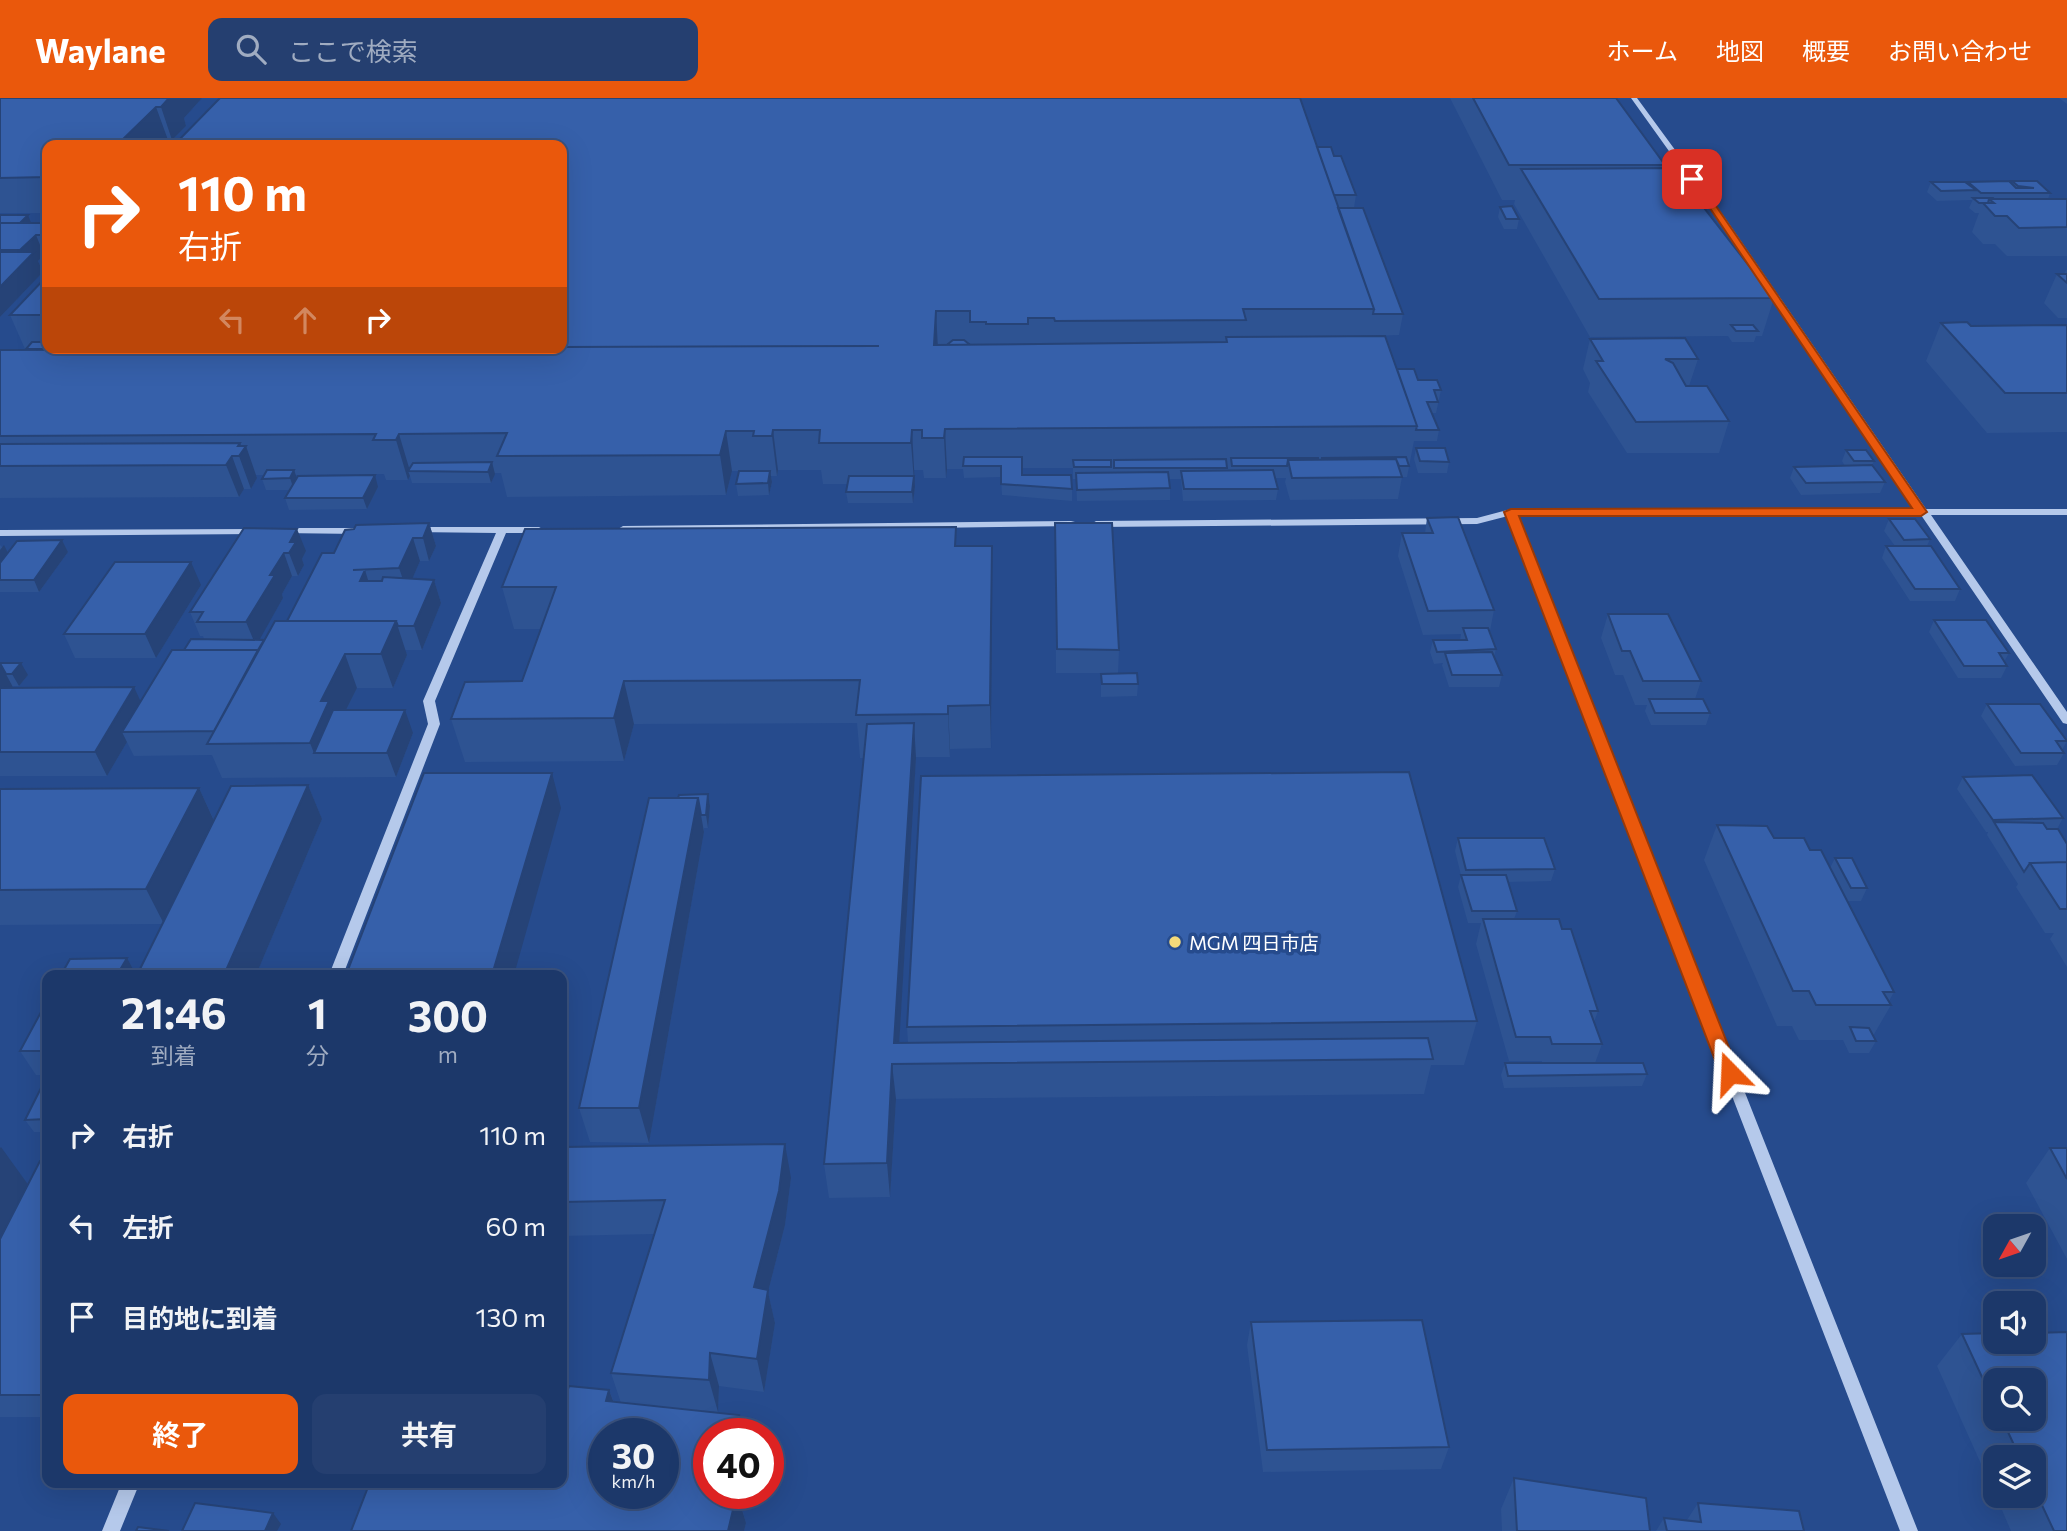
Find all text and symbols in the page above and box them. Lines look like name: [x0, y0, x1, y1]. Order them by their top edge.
search box: [208, 18, 698, 81]
text: Waylane: [35, 29, 166, 70]
icon: search: [232, 30, 270, 68]
text: ここで検索: [288, 35, 418, 66]
text: ホーム: [1607, 36, 1678, 65]
text: 地図: [1716, 36, 1764, 65]
text: 概要: [1802, 36, 1850, 65]
text: お問い合わせ: [1888, 36, 2032, 65]
pin: [1662, 149, 1722, 209]
icon: arrive: [1673, 160, 1711, 198]
text: 110 m: [178, 161, 307, 221]
icon: right: [63, 168, 154, 259]
text: 右折: [178, 225, 242, 265]
icon: left: [213, 301, 251, 339]
icon: ahead: [286, 301, 324, 339]
icon: right: [359, 301, 397, 339]
place label: MGM 四日市店: [1189, 931, 1319, 954]
marker: MGM 四日市店: [1167, 934, 1183, 950]
text: 21:46: [121, 986, 227, 1038]
text: 1: [308, 986, 327, 1038]
text: 300: [408, 989, 488, 1041]
position arrow: [1693, 1036, 1767, 1110]
text: m: [438, 1040, 458, 1068]
text: 到着: [151, 1041, 197, 1069]
text: 分: [306, 1041, 329, 1069]
icon: right: [63, 1116, 101, 1154]
text: 110 m: [479, 1119, 546, 1150]
text: 右折: [122, 1120, 174, 1151]
icon: left: [63, 1207, 101, 1245]
text: 60 m: [486, 1210, 546, 1241]
text: 左折: [122, 1211, 174, 1242]
north arrow: [1983, 1214, 2046, 1278]
map controls: [1983, 1214, 2046, 1508]
button: sound: [1983, 1291, 2046, 1354]
icon: arrive: [63, 1298, 101, 1336]
text: 130 m: [475, 1301, 546, 1332]
text: 目的地に到着: [122, 1302, 278, 1333]
button: search: [1983, 1368, 2046, 1431]
button: 終了: [63, 1394, 298, 1474]
button: 共有: [312, 1394, 546, 1474]
speed limit sign: 40: [693, 1418, 784, 1509]
text: 30: [612, 1433, 655, 1476]
button: layers: [1983, 1445, 2046, 1508]
text: km/h: [612, 1470, 655, 1492]

